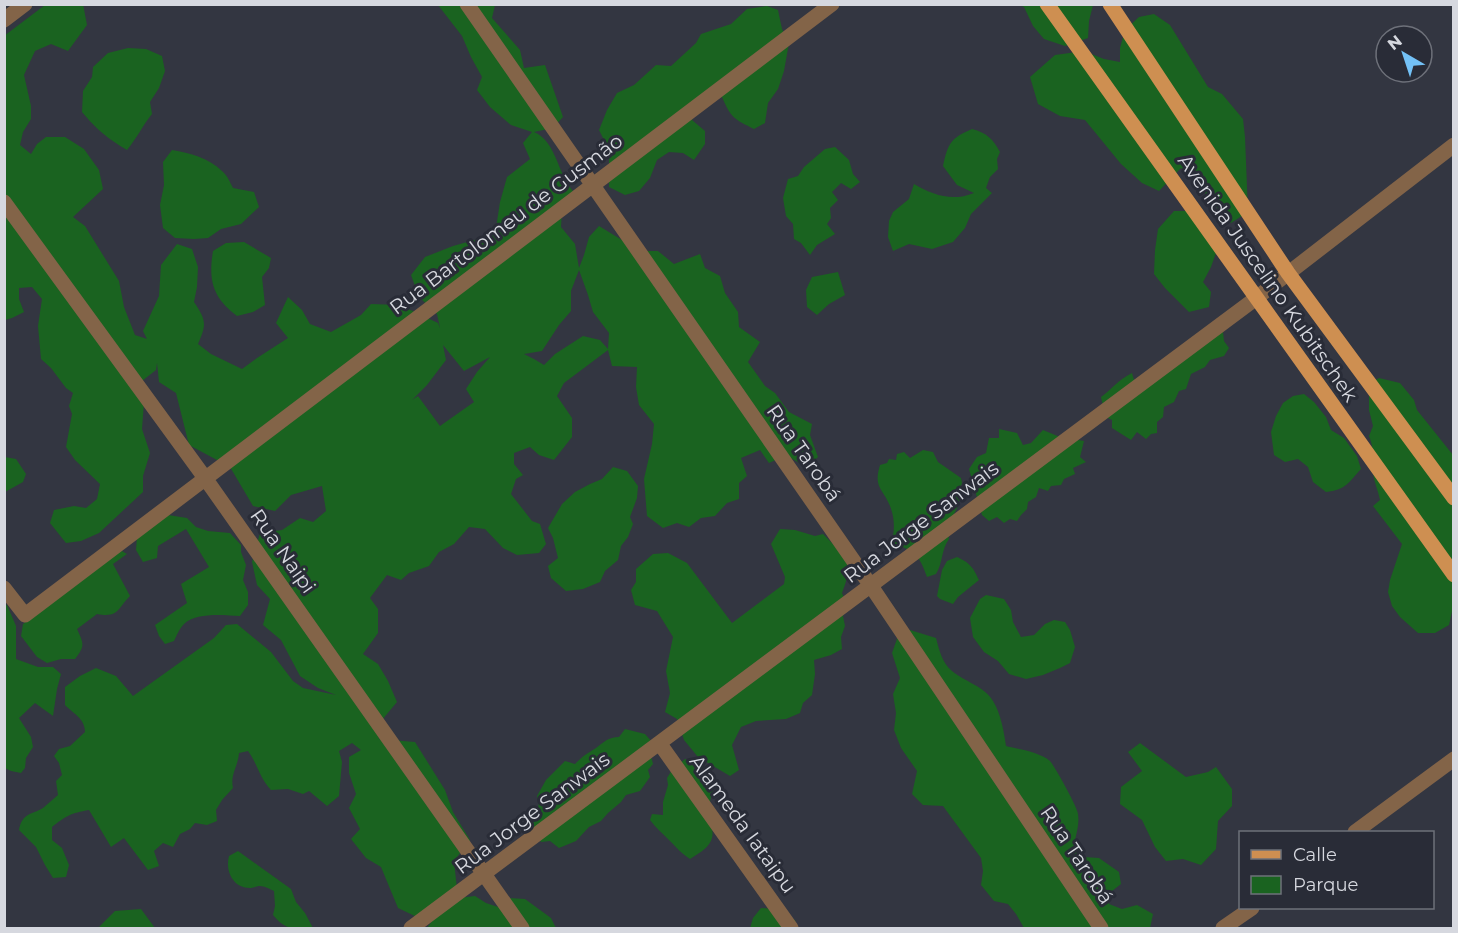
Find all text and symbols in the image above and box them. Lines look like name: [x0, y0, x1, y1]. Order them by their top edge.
north arrow: [1374, 24, 1434, 84]
text: N: [1384, 31, 1406, 54]
street label: Rua Bartolomeu de Gusmão: [385, 129, 627, 319]
street label: Avenida Juscelino Kubitschek: [1173, 149, 1363, 407]
street label: Rua Tarobá: [762, 400, 846, 506]
street label: Rua Jorge Sanwais: [839, 456, 1003, 588]
street label: Rua Naipi: [245, 504, 321, 598]
street label: Rua Jorge Sanwais: [450, 747, 614, 879]
street label: Alameda Iataipu: [685, 750, 801, 898]
street label: Rua Tarobá: [1035, 801, 1119, 909]
legend: [1239, 831, 1434, 909]
text: Calle: [1293, 844, 1337, 866]
text: Parque: [1293, 874, 1359, 896]

